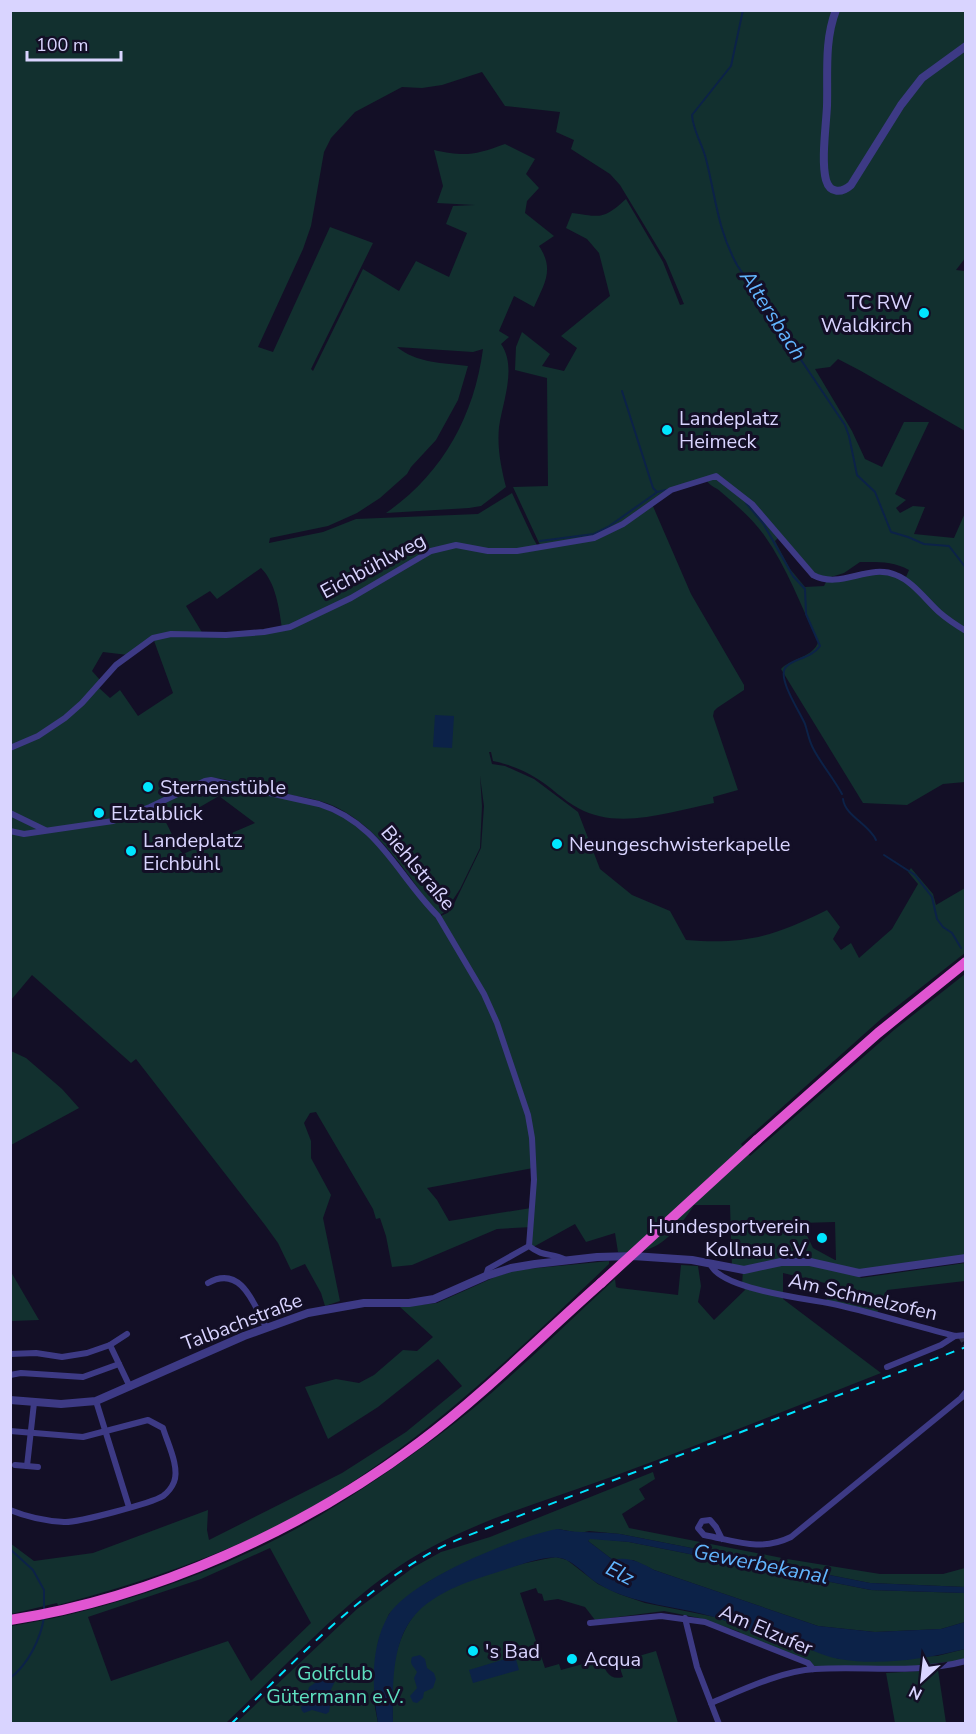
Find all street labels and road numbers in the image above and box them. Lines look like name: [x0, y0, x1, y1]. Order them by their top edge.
street label: Eichbühlweg: [315, 527, 431, 605]
street label: Biehlstraße: [375, 820, 461, 916]
street label: Am Schmelzofen: [786, 1267, 940, 1327]
street label: Talbachstraße: [178, 1287, 306, 1357]
street label: Am Elzufer: [715, 1598, 817, 1662]

